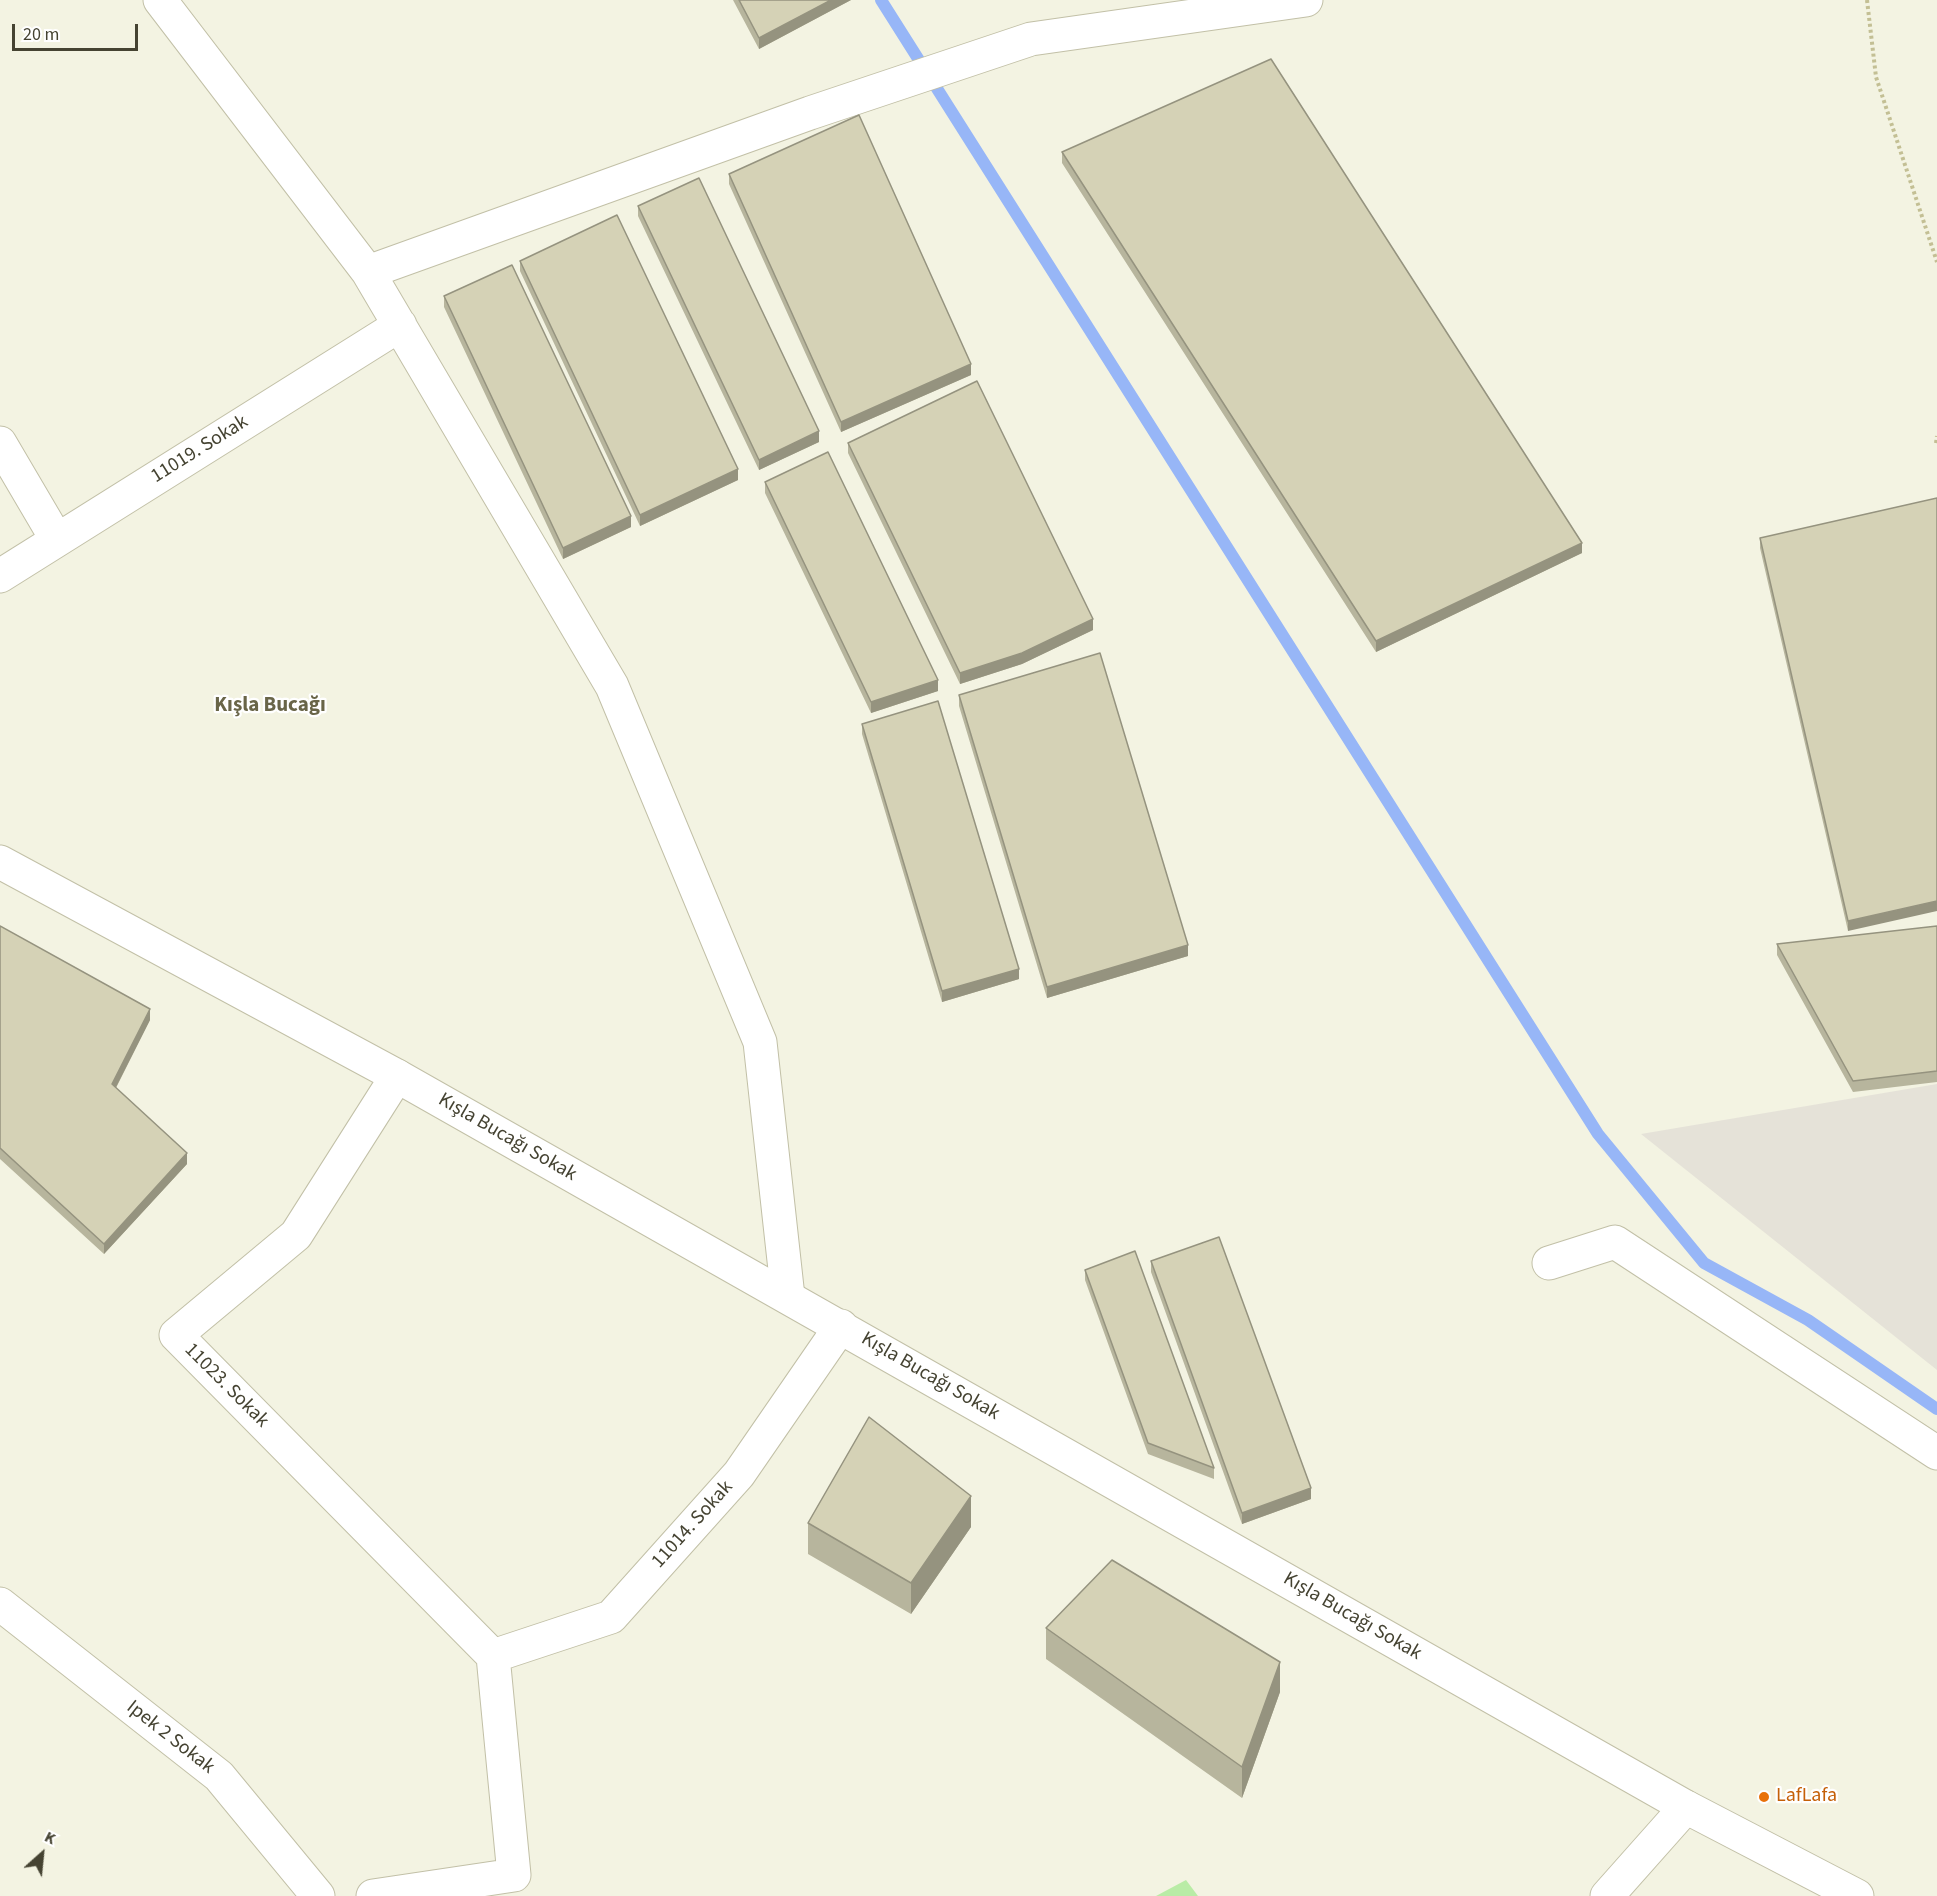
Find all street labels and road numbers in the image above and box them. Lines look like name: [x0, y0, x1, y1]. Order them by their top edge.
street label: 11019. Sokak: [147, 411, 253, 489]
street label: Kışla Bucağı Sokak: [433, 1089, 581, 1187]
street label: Kışla Bucağı Sokak: [856, 1328, 1004, 1426]
street label: 11023. Sokak: [179, 1339, 273, 1433]
street label: 11014. Sokak: [647, 1476, 739, 1574]
street label: Kışla Bucağı Sokak: [1278, 1568, 1426, 1666]
street label: Ipek 2 Sokak: [121, 1696, 219, 1780]

